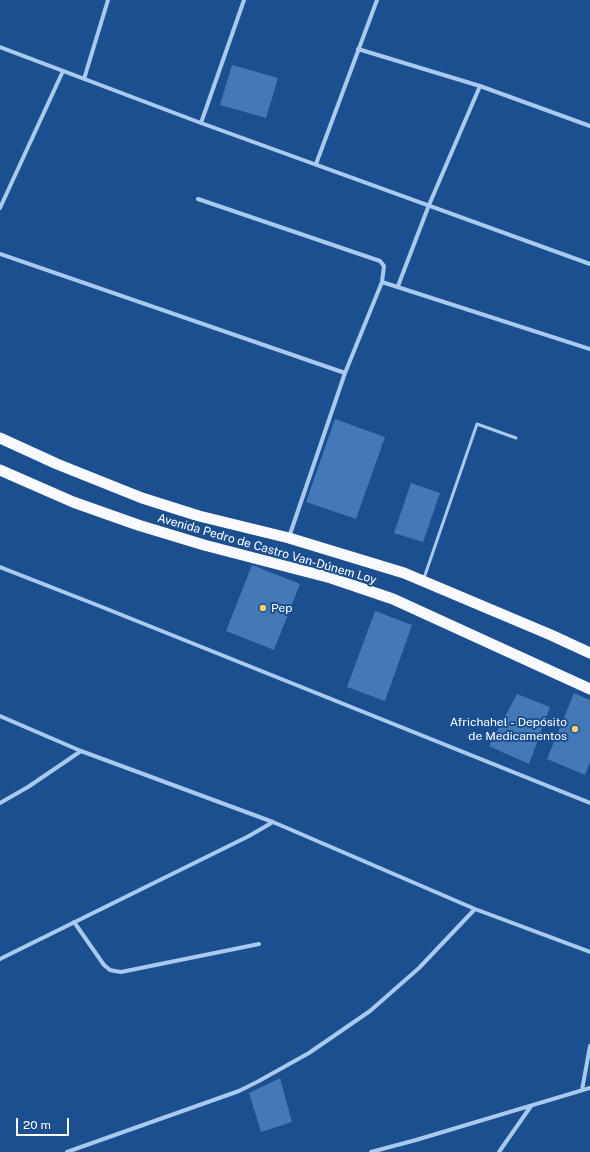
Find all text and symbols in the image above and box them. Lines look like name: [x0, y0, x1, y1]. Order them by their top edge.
street label: Avenida Pedro de Castro Van-Dúnem Loy: [156, 511, 378, 587]
place label: Pep: [271, 601, 292, 615]
marker: Pep: [258, 603, 268, 613]
place label: Africhahel - Depósito de Medicamentos: [450, 715, 567, 743]
marker: Africhahel - Depósito de Medicamentos: [570, 724, 580, 734]
scale bar: [18, 1110, 71, 1136]
text: 20 m: [23, 1118, 51, 1132]

